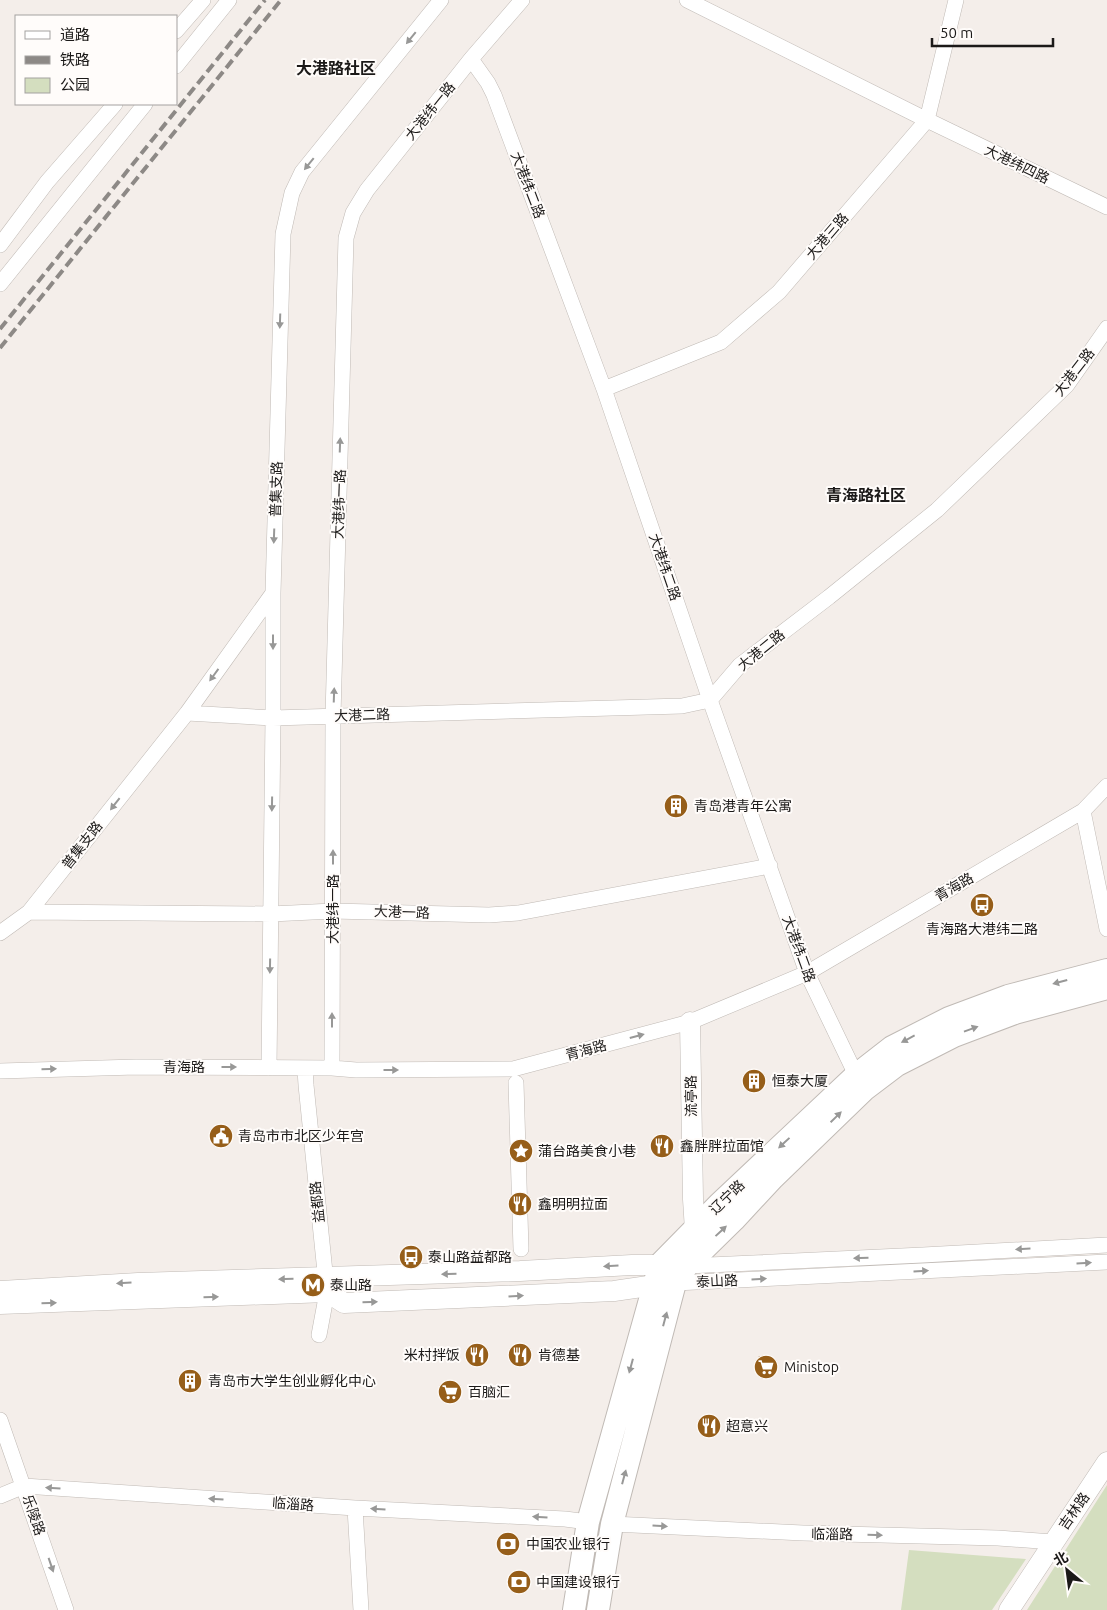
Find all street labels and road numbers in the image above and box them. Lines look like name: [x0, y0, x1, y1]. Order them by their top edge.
street label: 大港纬一路: [402, 79, 458, 143]
street label: 大港纬四路: [982, 141, 1052, 187]
street label: 大港纬二路: [508, 149, 548, 221]
street label: 大港三路: [803, 210, 851, 262]
street label: 大港二路: [1050, 345, 1098, 399]
street label: 普集支路: [267, 461, 285, 517]
street label: 大港纬一路: [330, 469, 348, 539]
street label: 大港纬二路: [646, 531, 684, 603]
street label: 大港二路: [734, 626, 788, 674]
street label: 大港二路: [334, 706, 390, 724]
street label: 普集支路: [58, 818, 106, 872]
street label: 青海路: [932, 870, 976, 904]
street label: 大港纬一路: [325, 874, 341, 944]
street label: 大港一路: [374, 903, 430, 921]
street label: 大港纬二路: [780, 913, 818, 985]
street label: 青海路: [564, 1037, 608, 1063]
street label: 青海路: [163, 1059, 205, 1075]
street label: 流亭路: [683, 1075, 699, 1117]
street label: 辽宁路: [706, 1177, 748, 1217]
street label: 益都路: [307, 1180, 327, 1224]
street label: 泰山路: [696, 1272, 738, 1290]
street label: 吉林路: [1055, 1489, 1093, 1533]
street label: 乐陵路: [20, 1493, 48, 1537]
street label: 临淄路: [271, 1495, 315, 1513]
street label: 临淄路: [811, 1526, 853, 1542]

